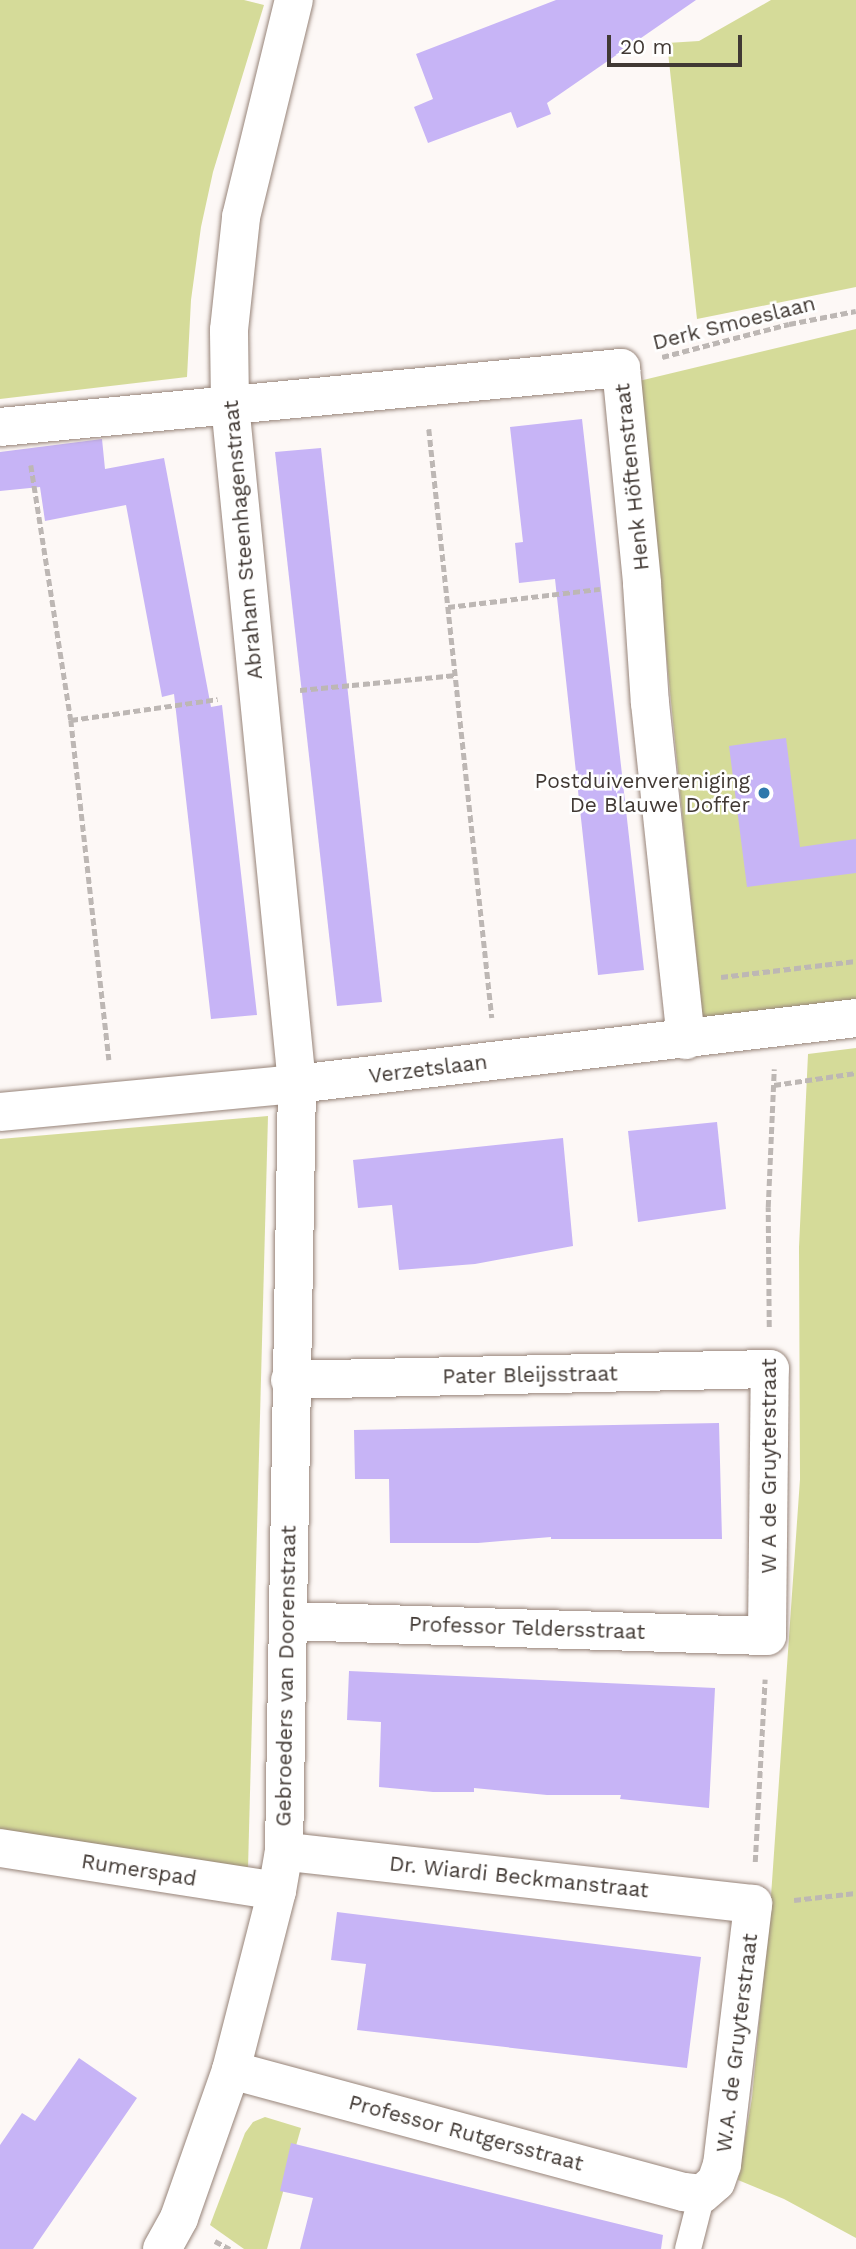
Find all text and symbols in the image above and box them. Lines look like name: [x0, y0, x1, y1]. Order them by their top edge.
scale bar: [611, 21, 746, 65]
text: 20 m: [620, 34, 672, 59]
street label: Derk Smoeslaan: [650, 291, 818, 355]
street label: Henk Höftenstraat: [610, 382, 654, 572]
street label: Abraham Steenhagenstraat: [218, 399, 268, 681]
place label: Postduivenvereniging De Blauwe Doffer: [535, 768, 750, 818]
marker: Postduivenvereniging De Blauwe Doffer: [756, 785, 772, 801]
street label: Verzetslaan: [367, 1049, 489, 1089]
street label: W A de Gruyterstraat: [756, 1357, 782, 1575]
street label: Pater Bleijsstraat: [442, 1361, 618, 1389]
street label: Gebroeders van Doorenstraat: [271, 1525, 301, 1827]
street label: Professor Teldersstraat: [408, 1611, 646, 1645]
street label: Rumerspad: [80, 1848, 198, 1892]
street label: Dr. Wiardi Beckmanstraat: [388, 1851, 650, 1903]
street label: W.A. de Gruyterstraat: [711, 1932, 763, 2154]
street label: Professor Rutgersstraat: [346, 2089, 586, 2177]

